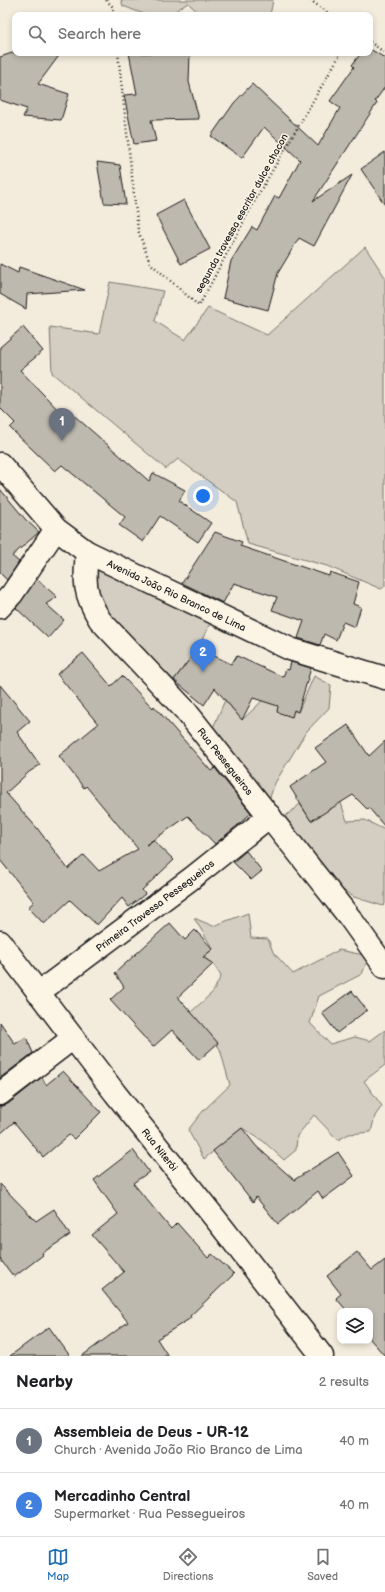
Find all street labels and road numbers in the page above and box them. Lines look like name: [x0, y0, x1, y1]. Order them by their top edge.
street label: segunda travessa escritor dulce chacon: [193, 131, 291, 295]
street label: Avenida João Rio Branco de Lima: [105, 558, 248, 634]
street label: Rua Pessegueiros: [194, 726, 255, 798]
street label: Primeira Travessa Pessegueiros: [94, 858, 217, 955]
street label: Rua Niterói: [139, 1126, 180, 1174]

